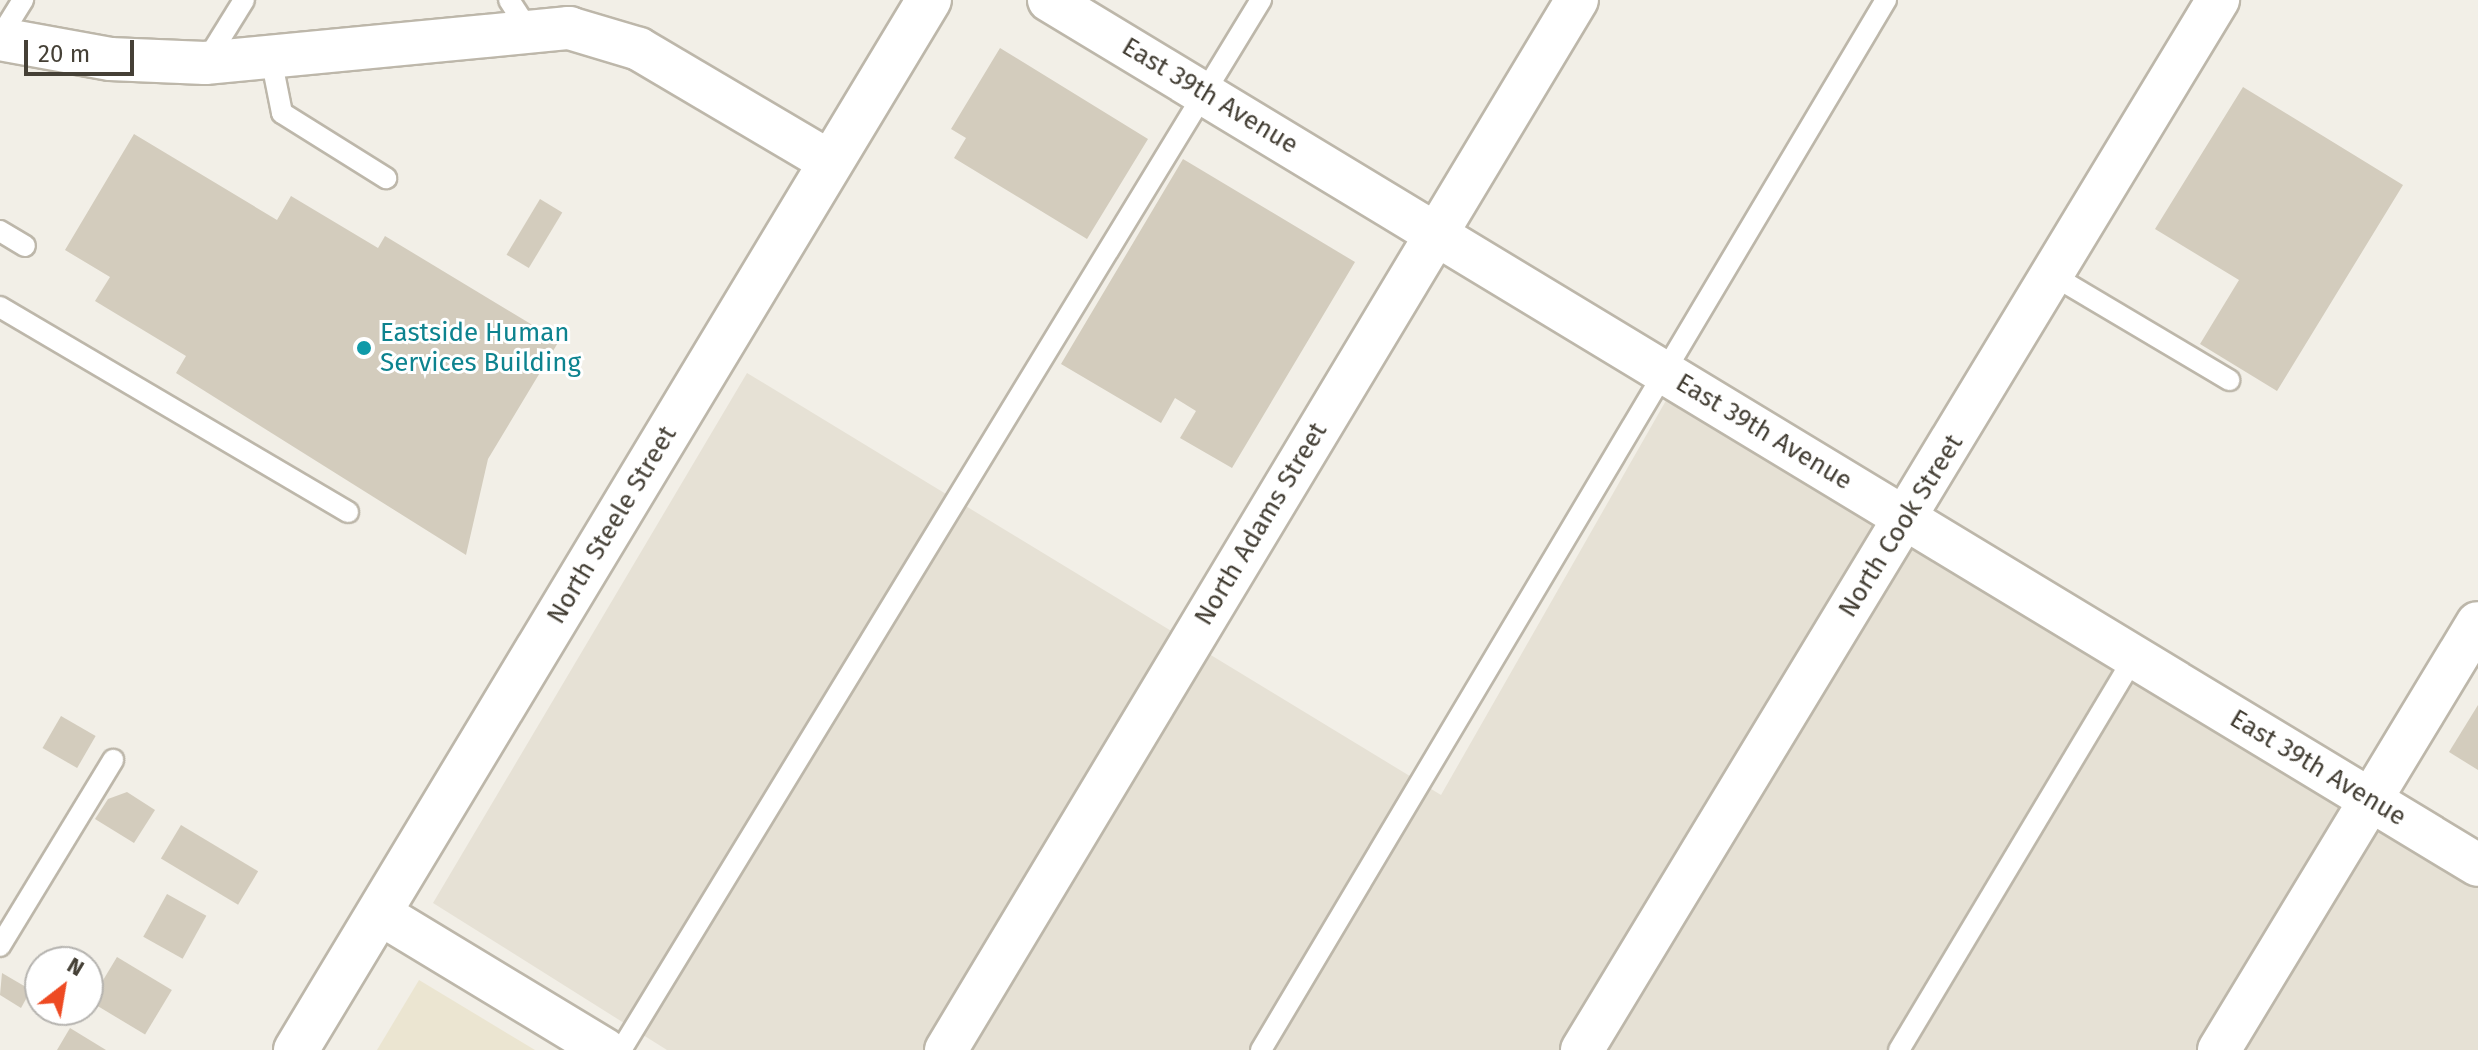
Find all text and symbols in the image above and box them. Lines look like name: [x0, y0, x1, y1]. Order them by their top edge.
scale bar: [28, 24, 138, 74]
street label: East 39th Avenue: [1116, 31, 1304, 161]
text: 20 m: [38, 40, 90, 68]
place label: Eastside Human Services Building: [380, 317, 581, 378]
marker: Eastside Human Services Building: [355, 339, 373, 357]
street label: East 39th Avenue: [1670, 367, 1858, 497]
street label: North Adams Street: [1188, 417, 1334, 631]
street label: North Steele Street: [541, 420, 683, 630]
street label: North Cook Street: [1832, 429, 1970, 623]
street label: East 39th Avenue: [2224, 703, 2412, 833]
north arrow: [24, 946, 104, 1026]
text: N: [62, 951, 89, 982]

